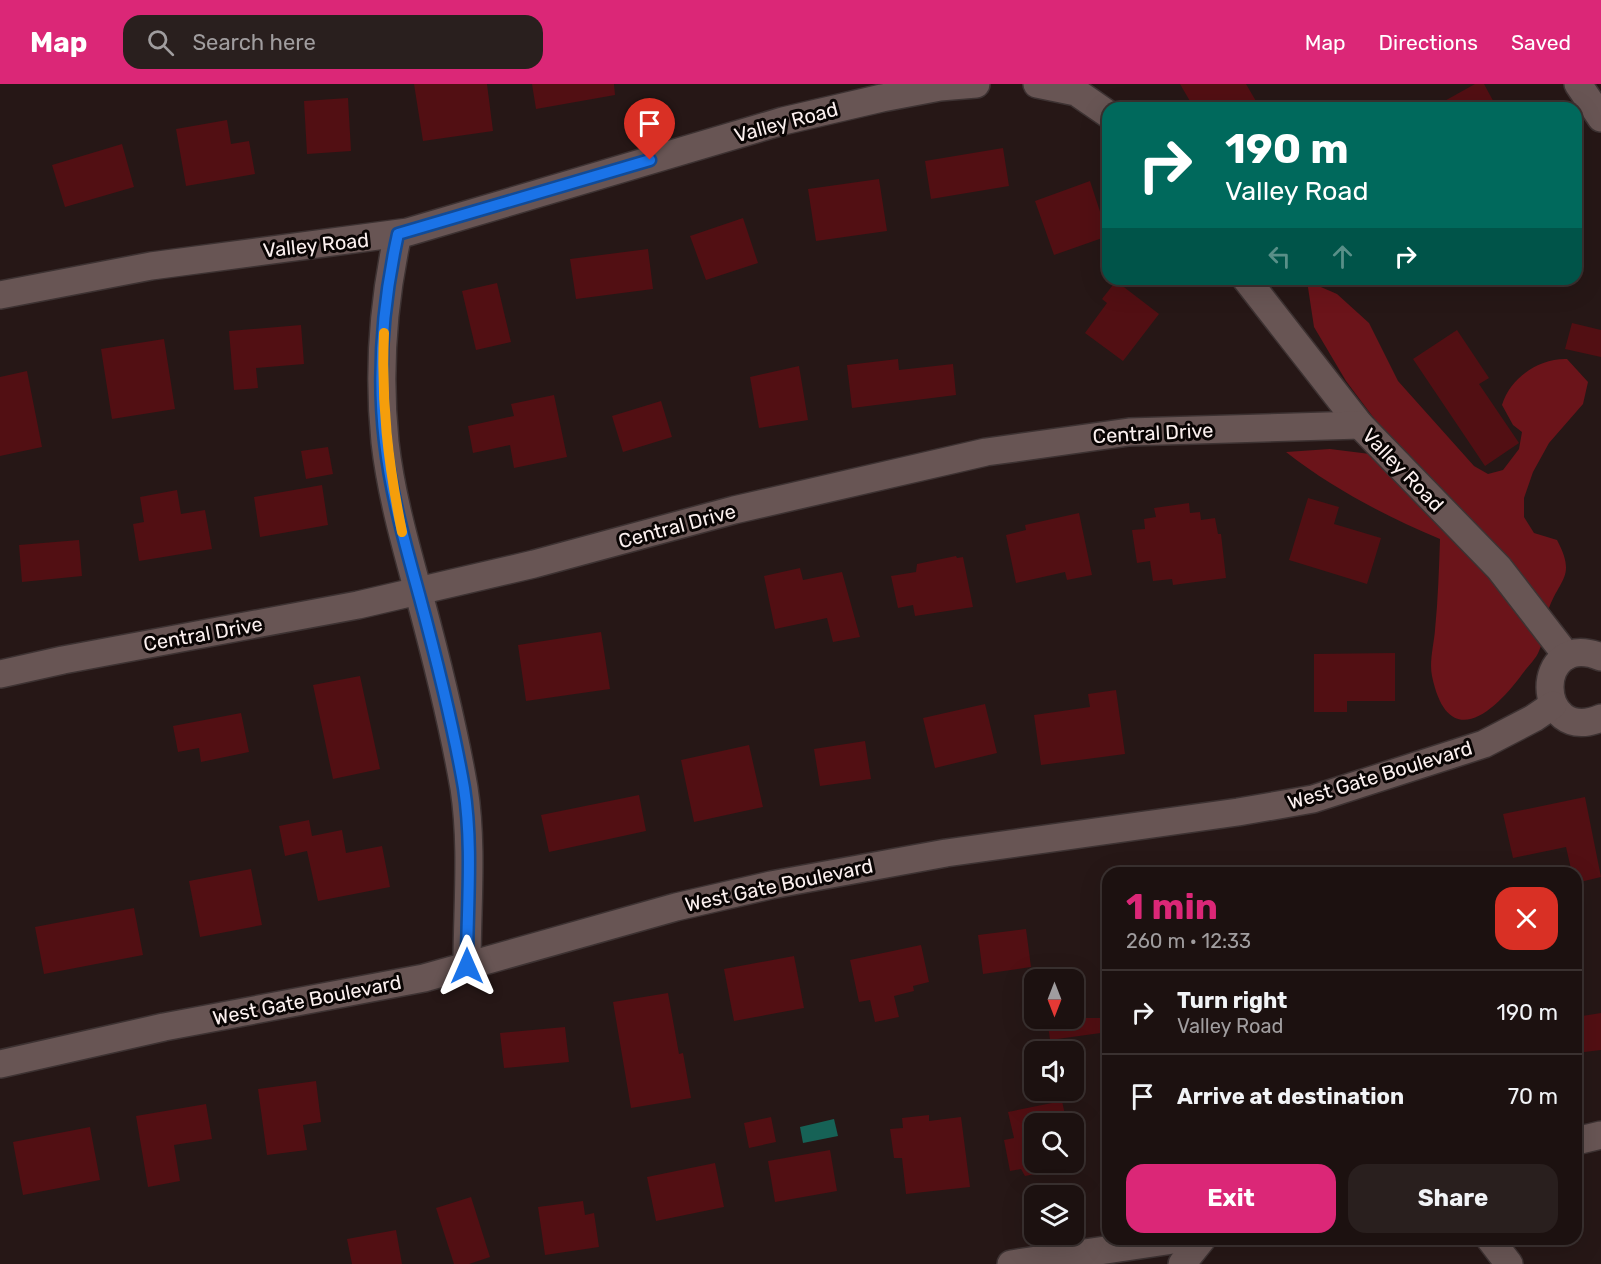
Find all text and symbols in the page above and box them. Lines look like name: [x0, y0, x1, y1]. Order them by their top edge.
search box: [123, 15, 543, 69]
text: Map: [30, 26, 87, 59]
icon: search: [144, 26, 177, 59]
text: Search here: [192, 29, 316, 56]
text: Map: [1305, 30, 1346, 55]
text: Directions: [1379, 30, 1478, 55]
text: Saved: [1511, 30, 1571, 55]
street label: Valley Road: [732, 97, 840, 147]
pin: [624, 98, 675, 160]
icon: arrive: [633, 107, 666, 140]
text: 190 m: [1225, 124, 1349, 174]
icon: right: [1126, 126, 1204, 204]
text: Valley Road: [1225, 175, 1369, 207]
street label: Valley Road: [262, 228, 370, 262]
icon: left: [1263, 240, 1296, 273]
icon: ahead: [1326, 240, 1359, 273]
icon: right: [1389, 240, 1422, 273]
street label: Central Drive: [1092, 418, 1214, 448]
street label: Valley Road: [1357, 423, 1449, 517]
street label: Central Drive: [616, 499, 738, 553]
street label: Central Drive: [141, 612, 265, 656]
street label: West Gate Boulevard: [1285, 735, 1475, 815]
street label: West Gate Boulevard: [683, 853, 875, 917]
text: 1 min: [1126, 885, 1218, 928]
button: close: [1495, 887, 1558, 950]
text: 260 m · 12:33: [1126, 929, 1251, 953]
position arrow: [435, 934, 499, 998]
north arrow: [1024, 969, 1084, 1029]
map controls: [1024, 969, 1084, 1245]
street label: West Gate Boulevard: [211, 970, 403, 1030]
text: Turn right: [1177, 987, 1287, 1014]
icon: right: [1126, 996, 1159, 1029]
text: 190 m: [1497, 999, 1558, 1026]
text: Valley Road: [1177, 1014, 1283, 1038]
button: sound: [1024, 1041, 1084, 1101]
icon: arrive: [1126, 1080, 1159, 1113]
text: Arrive at destination: [1177, 1083, 1404, 1110]
text: 70 m: [1508, 1083, 1558, 1110]
button: search: [1024, 1113, 1084, 1173]
button: Exit: [1126, 1164, 1336, 1233]
button: Share: [1348, 1164, 1558, 1233]
button: layers: [1024, 1185, 1084, 1245]

